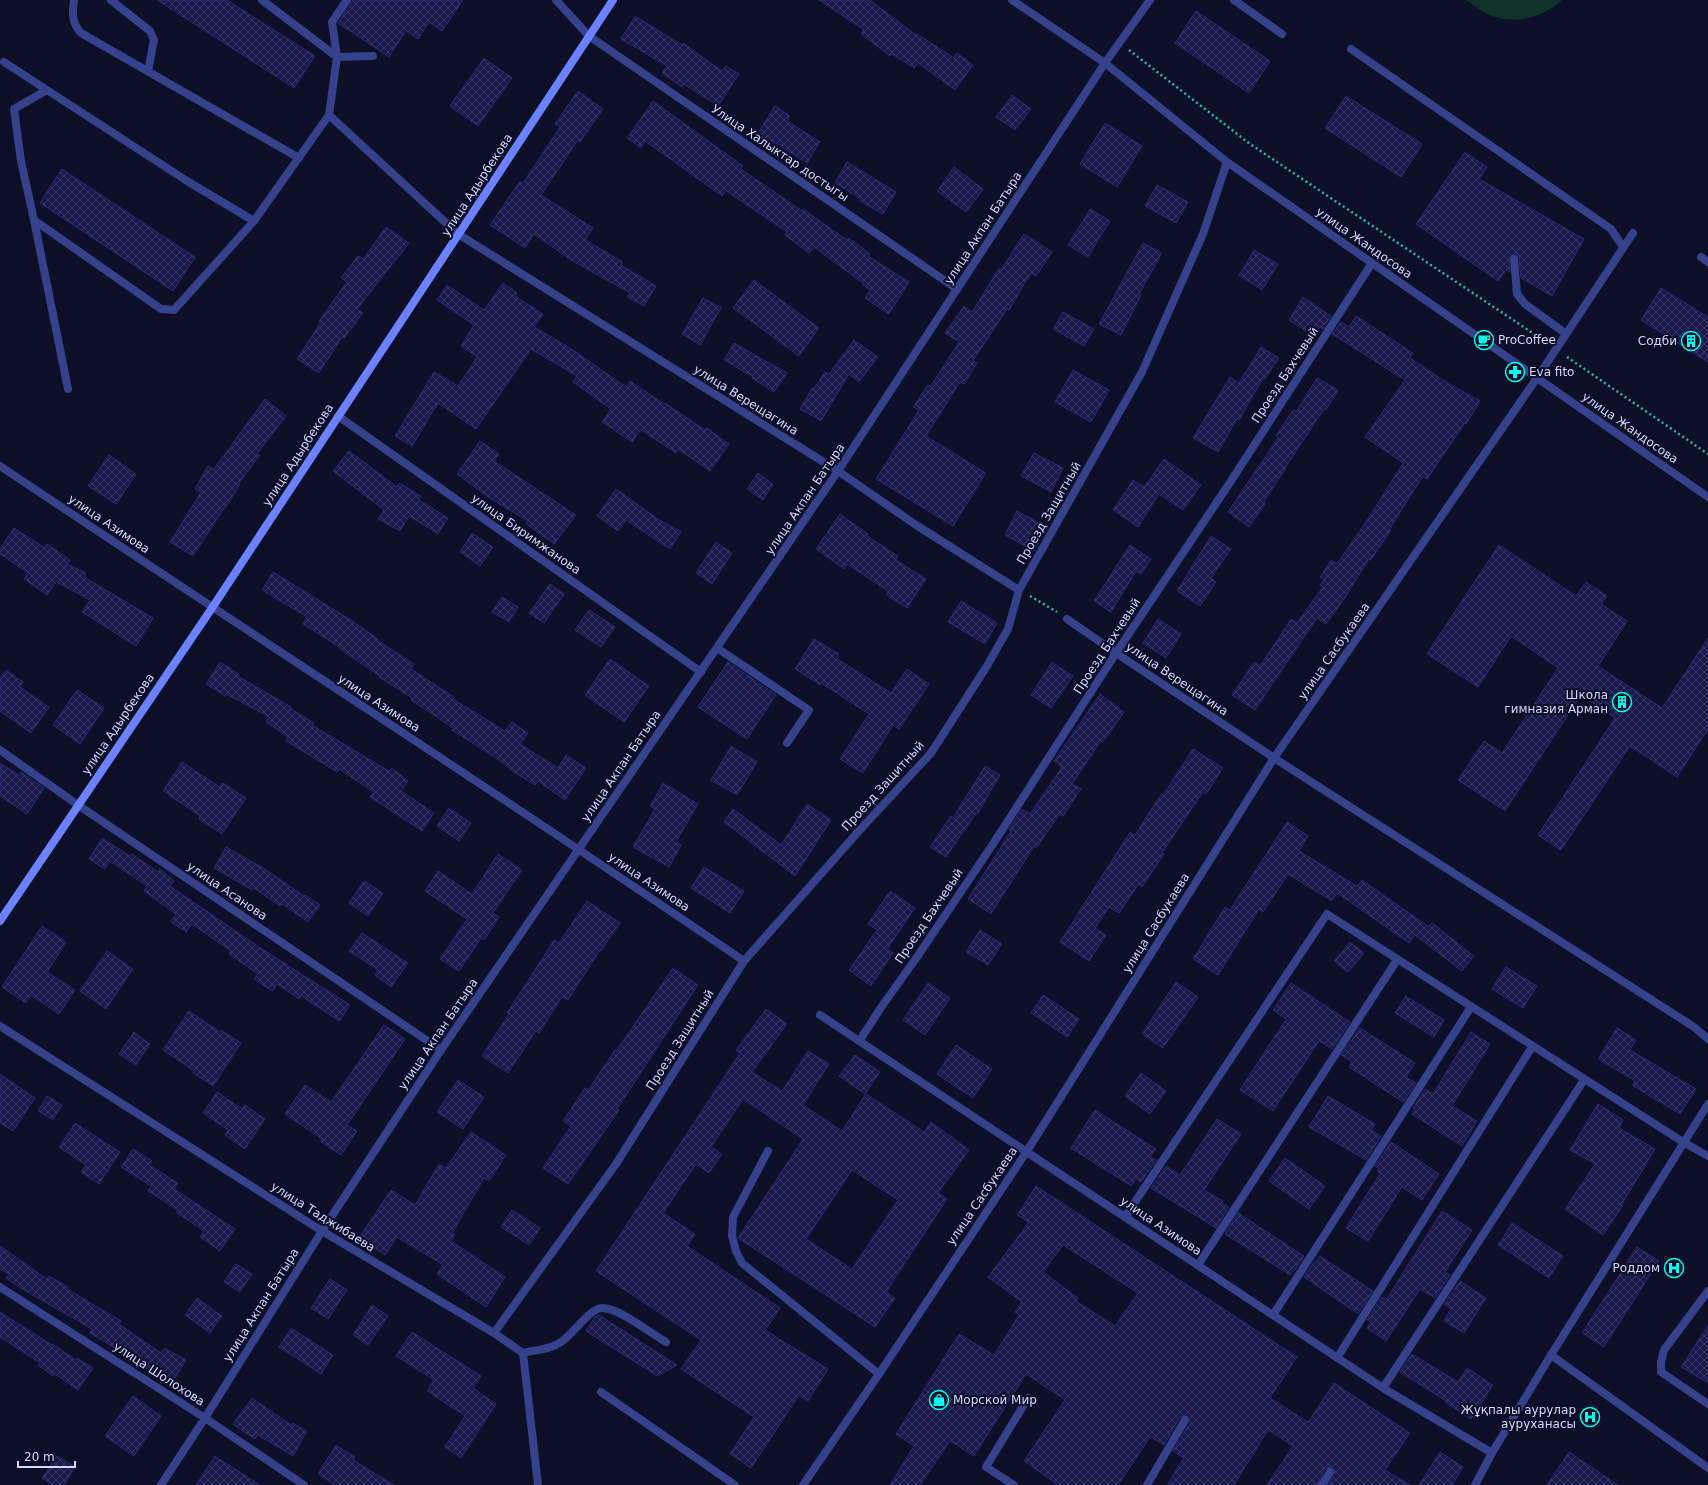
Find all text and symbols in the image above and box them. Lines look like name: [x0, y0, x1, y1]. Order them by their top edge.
street label: Улица Халыктар достыгы: [709, 102, 851, 204]
street label: улица Адырбекова: [439, 131, 515, 239]
street label: улица Акпан Батыра: [941, 169, 1025, 287]
street label: улица Жандосова: [1313, 205, 1415, 281]
street label: Проезд Бахчевый: [1249, 324, 1321, 426]
cafe icon: ProCoffee: [1473, 329, 1495, 351]
building icon: Содби: [1680, 330, 1702, 352]
place label: ProCoffee: [1498, 333, 1556, 347]
place label: Содби: [1638, 334, 1677, 348]
pharmacy icon: Eva fito: [1504, 361, 1526, 383]
street label: улица Верещагина: [691, 362, 801, 438]
place label: Eva fito: [1529, 365, 1574, 379]
street label: улица Жандосова: [1579, 390, 1681, 466]
street label: улица Адырбекова: [260, 401, 336, 509]
street label: улица Акпан Батыра: [762, 441, 848, 557]
street label: Проезд Защитный: [1014, 459, 1084, 567]
street label: улица Биримжанова: [469, 491, 583, 577]
street label: улица Азимова: [66, 492, 152, 556]
street label: Проезд Бахчевый: [1071, 595, 1143, 697]
street label: улица Сасбукаева: [1295, 600, 1373, 702]
street label: улица Верещагина: [1123, 640, 1231, 718]
street label: улица Адырбекова: [79, 671, 157, 777]
street label: улица Азимова: [335, 671, 423, 735]
place label: Школа гимназия Арман: [1504, 688, 1608, 716]
building icon: Школа гимназия Арман: [1611, 691, 1633, 713]
street label: улица Акпан Батыра: [578, 708, 664, 824]
street label: Проезд Защитный: [839, 738, 927, 834]
street label: улица Азимова: [606, 850, 692, 914]
street label: улица Асанова: [184, 859, 270, 923]
street label: Проезд Бахчевый: [892, 866, 966, 966]
street label: улица Сасбукаева: [1120, 870, 1192, 976]
street label: улица Акпан Батыра: [395, 976, 481, 1092]
street label: Проезд Защитный: [643, 987, 717, 1093]
street label: улица Сасбукаева: [944, 1144, 1020, 1248]
street label: улица Таджибаева: [268, 1179, 378, 1255]
street label: улица Азимова: [1118, 1194, 1204, 1258]
street label: улица Акпан Батыра: [220, 1246, 302, 1364]
hospital icon: Роддом: [1663, 1257, 1685, 1279]
place label: Роддом: [1612, 1261, 1660, 1275]
street label: улица Шолохова: [111, 1339, 207, 1409]
shop icon: Морской Мир: [928, 1389, 950, 1411]
place label: Морской Мир: [953, 1393, 1037, 1407]
place label: Жұқпалы аурулар ауруханасы: [1461, 1403, 1576, 1431]
hospital icon: Жұқпалы аурулар ауруханасы: [1579, 1406, 1601, 1428]
scale bar: [18, 1443, 75, 1469]
text: 20 m: [24, 1450, 55, 1464]

